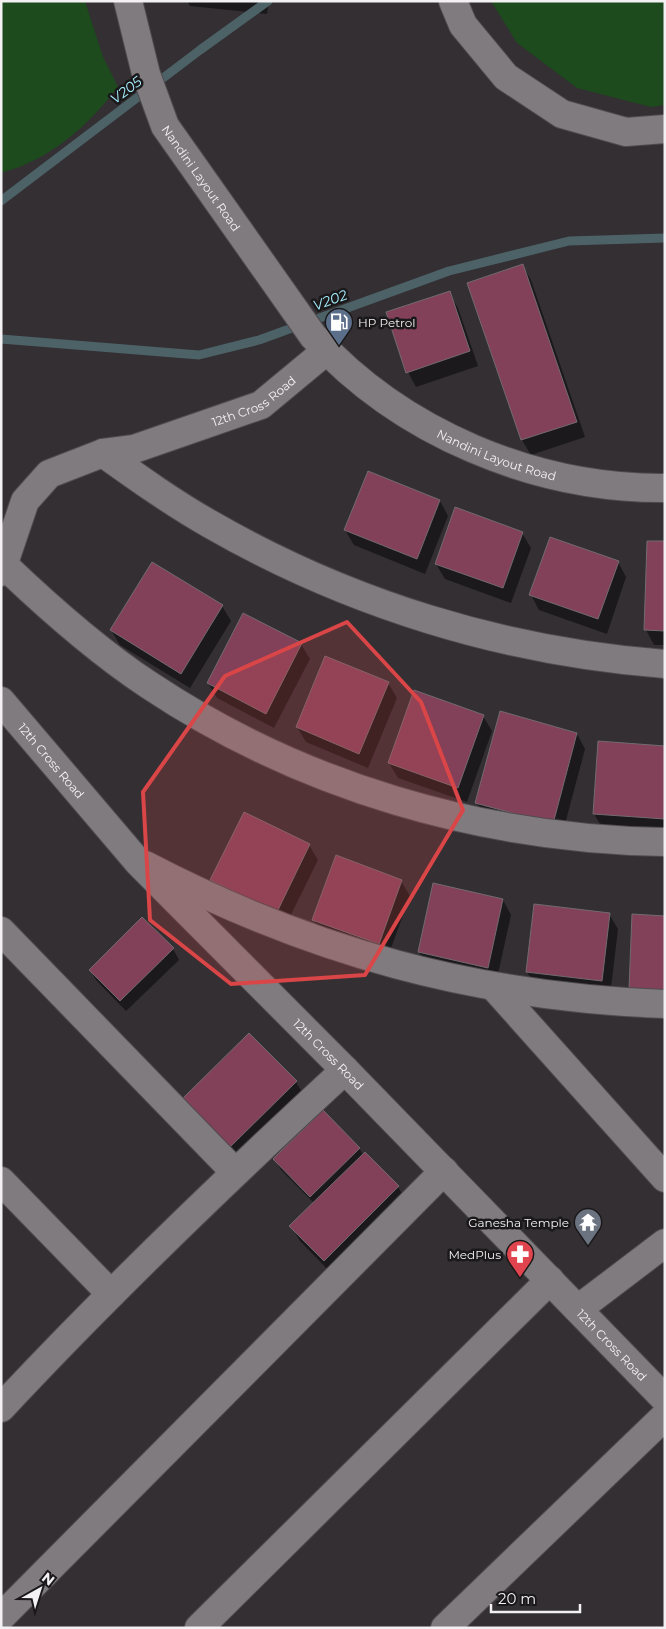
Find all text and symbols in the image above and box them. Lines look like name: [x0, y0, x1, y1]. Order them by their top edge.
water label: V205: [107, 72, 146, 108]
street label: Nandini Layout Road: [159, 122, 244, 234]
water label: V202: [311, 286, 350, 314]
fuel station icon: HP Petrol: [324, 307, 354, 346]
place label: HP Petrol: [358, 315, 416, 330]
street label: 12th Cross Road: [210, 372, 298, 429]
street label: Nandini Layout Road: [435, 425, 558, 483]
street label: 12th Cross Road: [15, 720, 88, 801]
street label: 12th Cross Road: [290, 1015, 367, 1093]
temple icon: Ganesha Temple: [573, 1207, 603, 1246]
place label: Ganesha Temple: [468, 1215, 569, 1230]
pharmacy icon: MedPlus: [505, 1239, 535, 1278]
place label: MedPlus: [448, 1247, 501, 1262]
street label: 12th Cross Road: [574, 1306, 650, 1384]
north arrow: [15, 1564, 65, 1614]
text: N: [38, 1568, 58, 1589]
scale bar: [491, 1582, 580, 1614]
text: 20 m: [498, 1589, 536, 1608]

